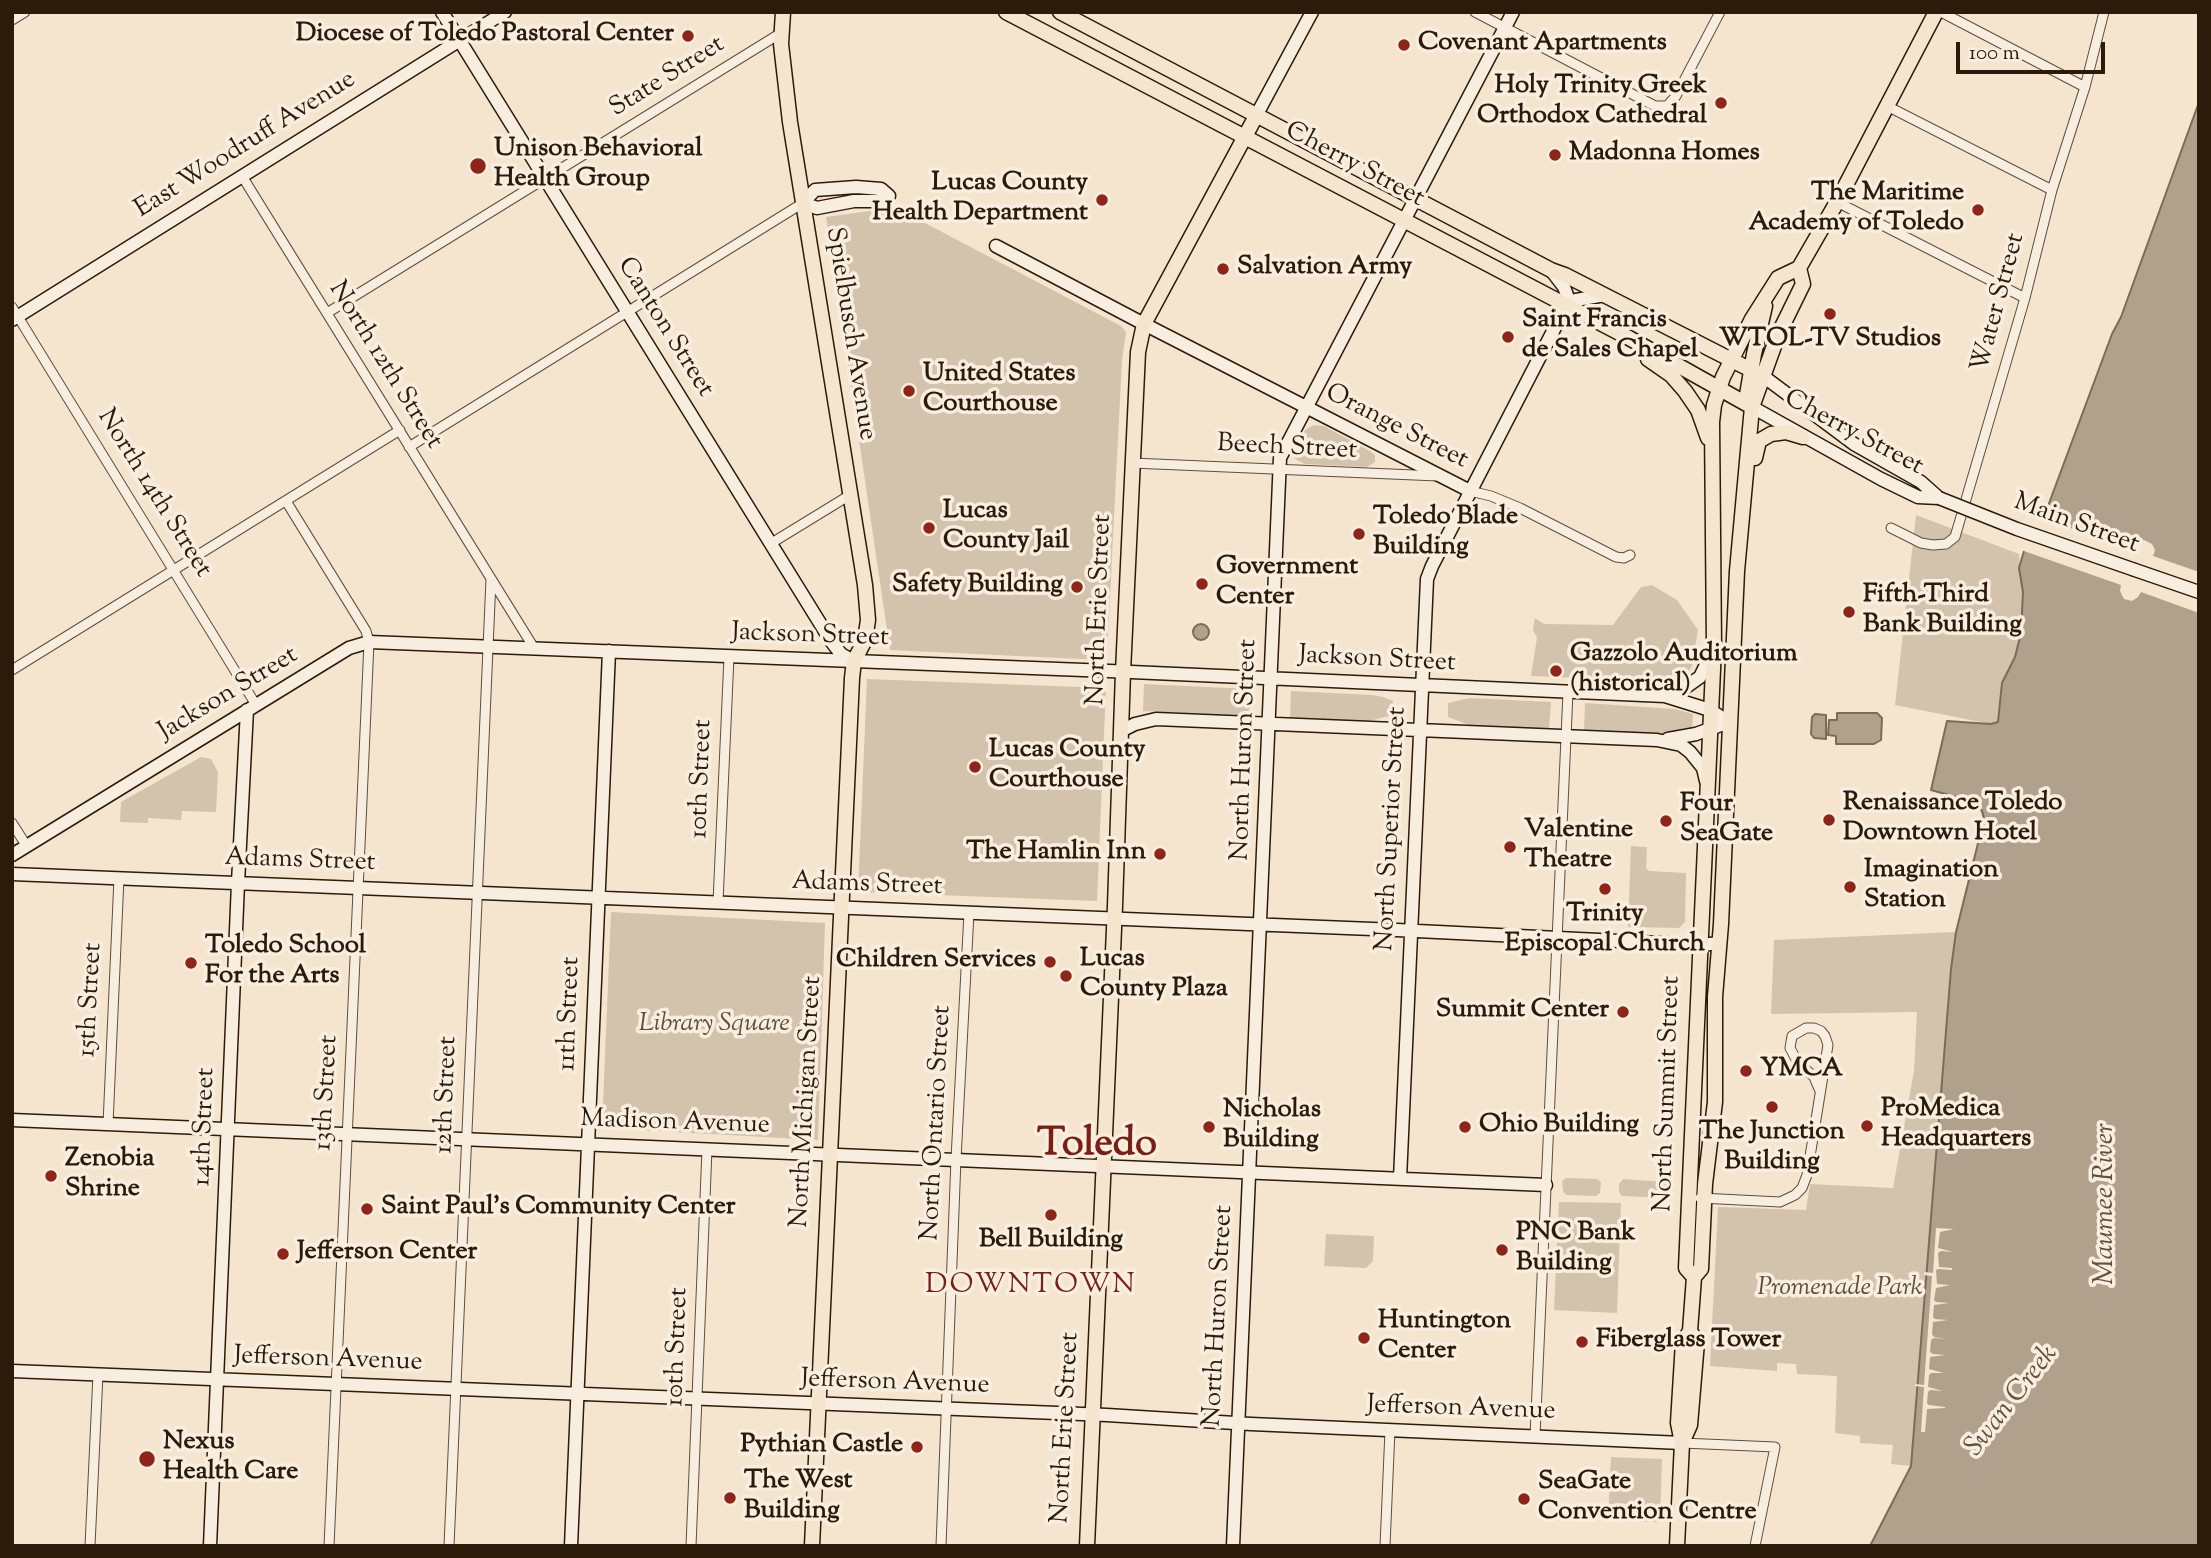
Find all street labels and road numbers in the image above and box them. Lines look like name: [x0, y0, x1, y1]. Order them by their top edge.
street label: State Street: [605, 30, 731, 126]
street label: East Woodruff Avenue: [130, 65, 362, 227]
street label: Cherry Street: [1279, 116, 1429, 216]
street label: Spielbusch Avenue: [817, 225, 881, 443]
street label: Water Street: [1966, 230, 2034, 376]
street label: Canton Street: [609, 252, 719, 404]
street label: North 12th Street: [320, 276, 448, 456]
street label: Orange Street: [1319, 379, 1473, 477]
street label: Cherry Street: [1778, 384, 1928, 484]
street label: North 14th Street: [89, 404, 217, 584]
street label: Beech Street: [1216, 430, 1358, 468]
street label: Main Street: [2009, 488, 2143, 562]
street label: North Erie Street: [1082, 514, 1120, 706]
street label: Jackson Street: [731, 619, 889, 655]
street label: North Huron Street: [1227, 639, 1265, 861]
street label: Jackson Street: [153, 641, 305, 749]
street label: Jackson Street: [1298, 641, 1456, 681]
street label: North Superior Street: [1371, 706, 1415, 952]
street label: 10th Street: [685, 719, 721, 839]
street label: Adams Street: [224, 844, 376, 880]
street label: Adams Street: [791, 868, 943, 904]
street label: 15th Street: [73, 942, 111, 1058]
street label: 11th Street: [553, 956, 589, 1072]
street label: North Michigan Street: [786, 975, 830, 1229]
street label: North Summit Street: [1649, 975, 1689, 1213]
street label: North Ontario Street: [916, 1004, 960, 1242]
street label: 13th Street: [309, 1034, 347, 1152]
street label: 12th Street: [430, 1036, 466, 1154]
street label: 14th Street: [188, 1067, 224, 1187]
street label: Madison Avenue: [580, 1105, 770, 1143]
street label: North Huron Street: [1199, 1205, 1241, 1427]
street label: 10th Street: [661, 1287, 697, 1407]
street label: North Erie Street: [1046, 1332, 1088, 1524]
street label: Jefferson Avenue: [233, 1342, 423, 1380]
street label: Jefferson Avenue: [800, 1365, 990, 1403]
street label: Jefferson Avenue: [1366, 1391, 1556, 1429]

